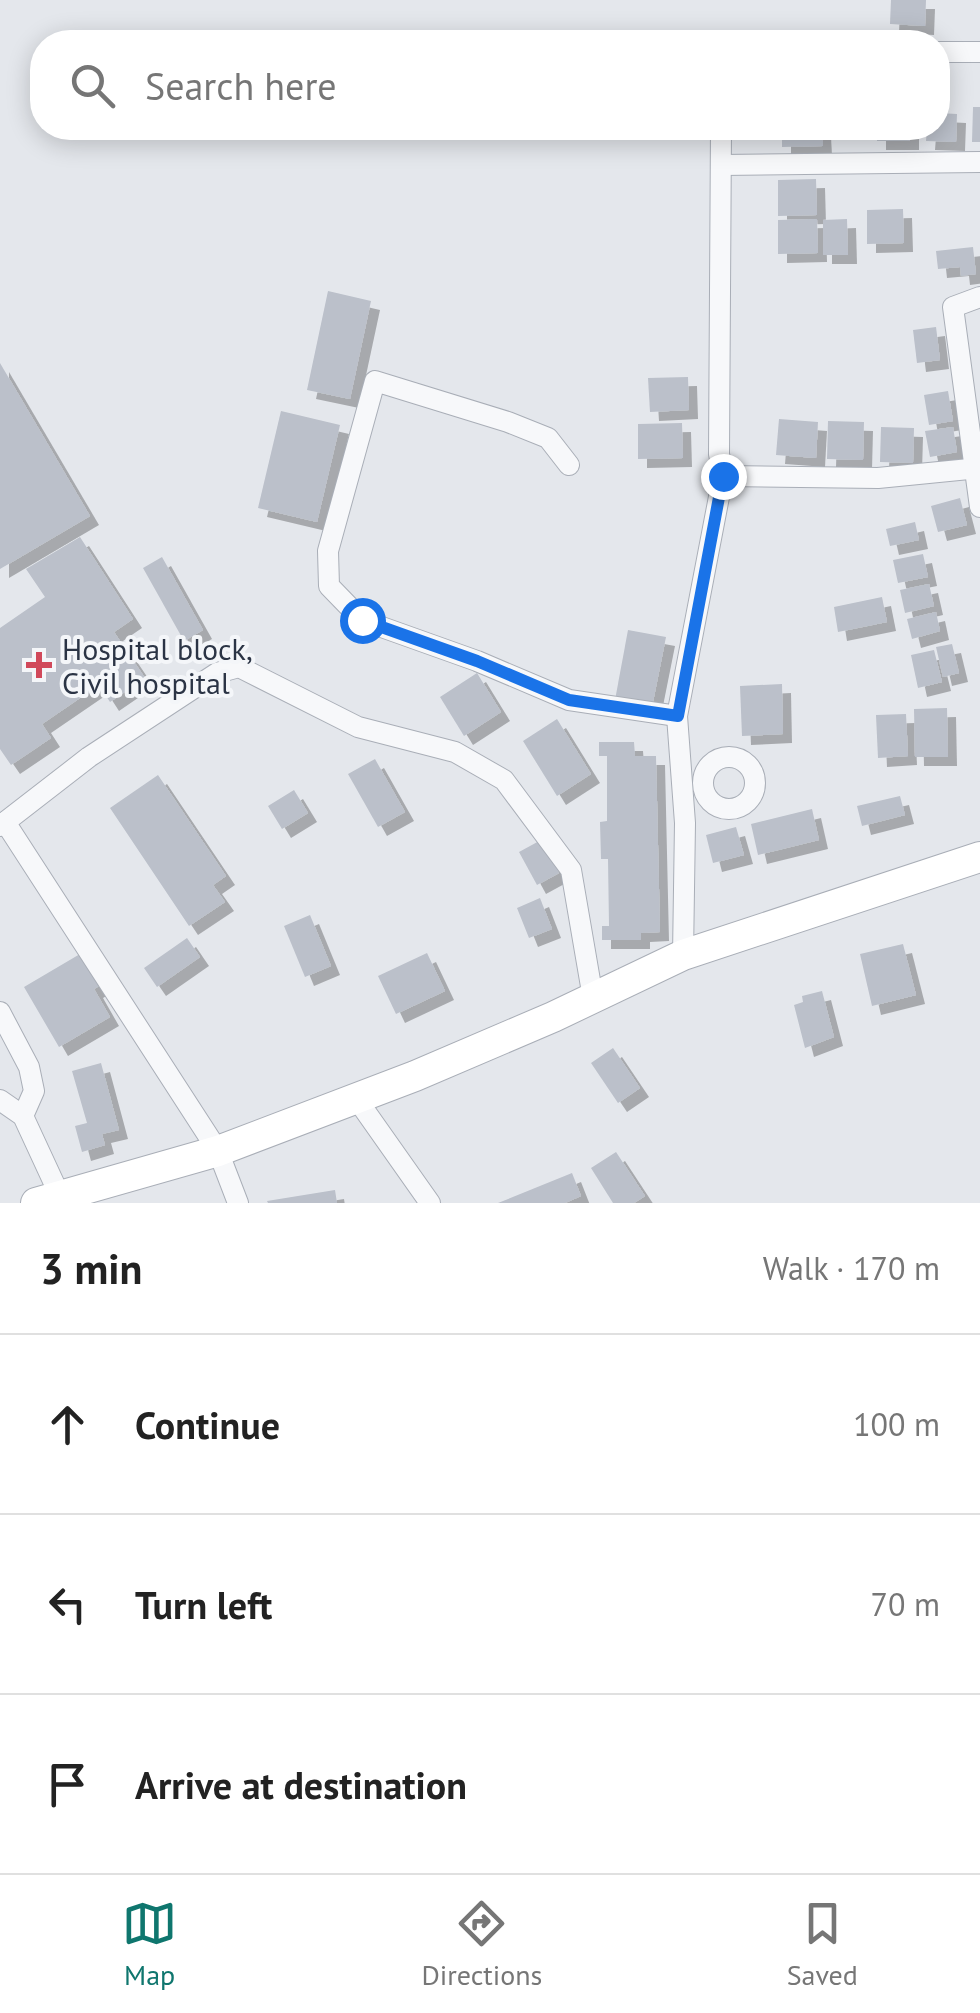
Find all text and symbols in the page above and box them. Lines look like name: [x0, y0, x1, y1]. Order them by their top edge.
search box: [30, 30, 950, 140]
icon: search: [65, 58, 120, 113]
text: Search here: [145, 61, 337, 110]
route end: [701, 454, 747, 500]
route start: [340, 598, 386, 644]
place label: Hospital block, Civil hospital: [62, 629, 253, 702]
marker: Hospital block, Civil hospital: [26, 652, 52, 678]
text: 3 min: [40, 1241, 142, 1296]
text: Walk · 170 m: [763, 1247, 940, 1289]
icon: ahead: [40, 1397, 95, 1452]
text: Continue: [135, 1400, 280, 1449]
text: 100 m: [853, 1403, 940, 1445]
icon: left: [40, 1577, 95, 1632]
text: Turn left: [135, 1580, 272, 1629]
text: 70 m: [871, 1583, 940, 1625]
icon: arrive: [40, 1757, 95, 1812]
text: Arrive at destination: [135, 1760, 467, 1809]
tab: Map: [122, 1896, 177, 1993]
tab: Directions: [421, 1896, 542, 1993]
tab: Saved: [787, 1896, 858, 1993]

